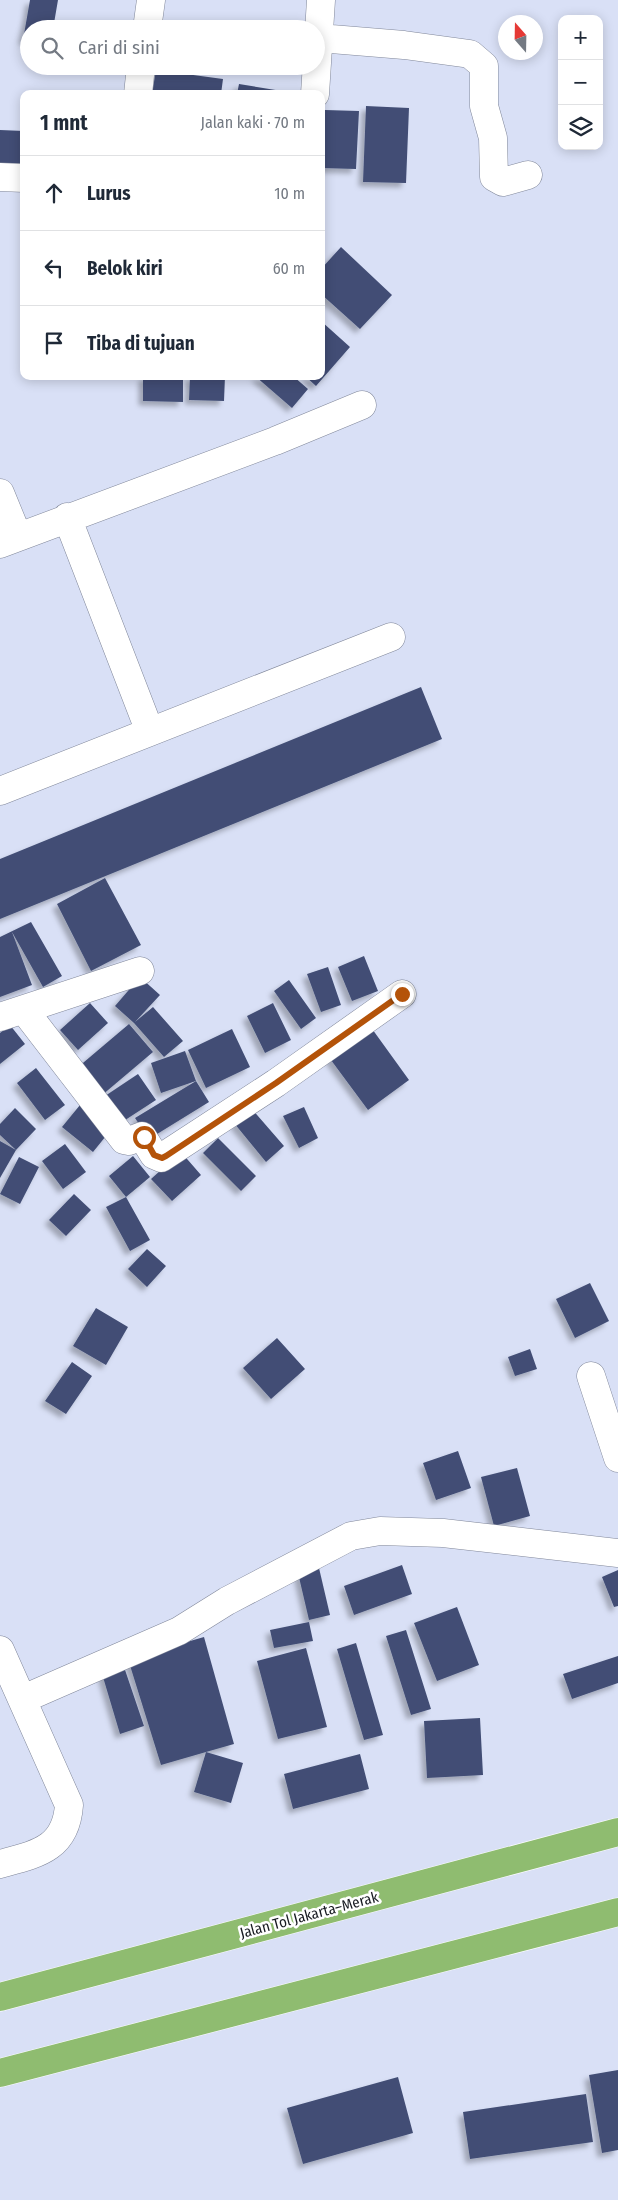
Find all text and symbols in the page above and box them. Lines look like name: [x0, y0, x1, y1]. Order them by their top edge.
north arrow: [498, 15, 543, 60]
map controls: [558, 15, 603, 150]
button: +: [558, 15, 603, 60]
search box: [20, 20, 325, 75]
icon: search: [38, 34, 66, 62]
text: Cari di sini: [78, 36, 160, 59]
button: −: [558, 60, 603, 105]
button: layers: [558, 105, 603, 150]
text: 1 mnt: [40, 110, 88, 136]
text: Jalan kaki · 70 m: [201, 113, 305, 132]
icon: ahead: [40, 179, 68, 207]
text: Lurus: [87, 182, 131, 205]
text: 10 m: [274, 184, 305, 203]
icon: left: [40, 254, 68, 282]
text: Belok kiri: [87, 257, 163, 280]
text: 60 m: [273, 259, 305, 278]
icon: arrive: [40, 329, 68, 357]
text: Tiba di tujuan: [87, 332, 195, 355]
route end: [391, 983, 414, 1006]
route start: [133, 1126, 156, 1149]
street label: Jalan Tol Jakarta–Merak: [238, 1888, 380, 1942]

